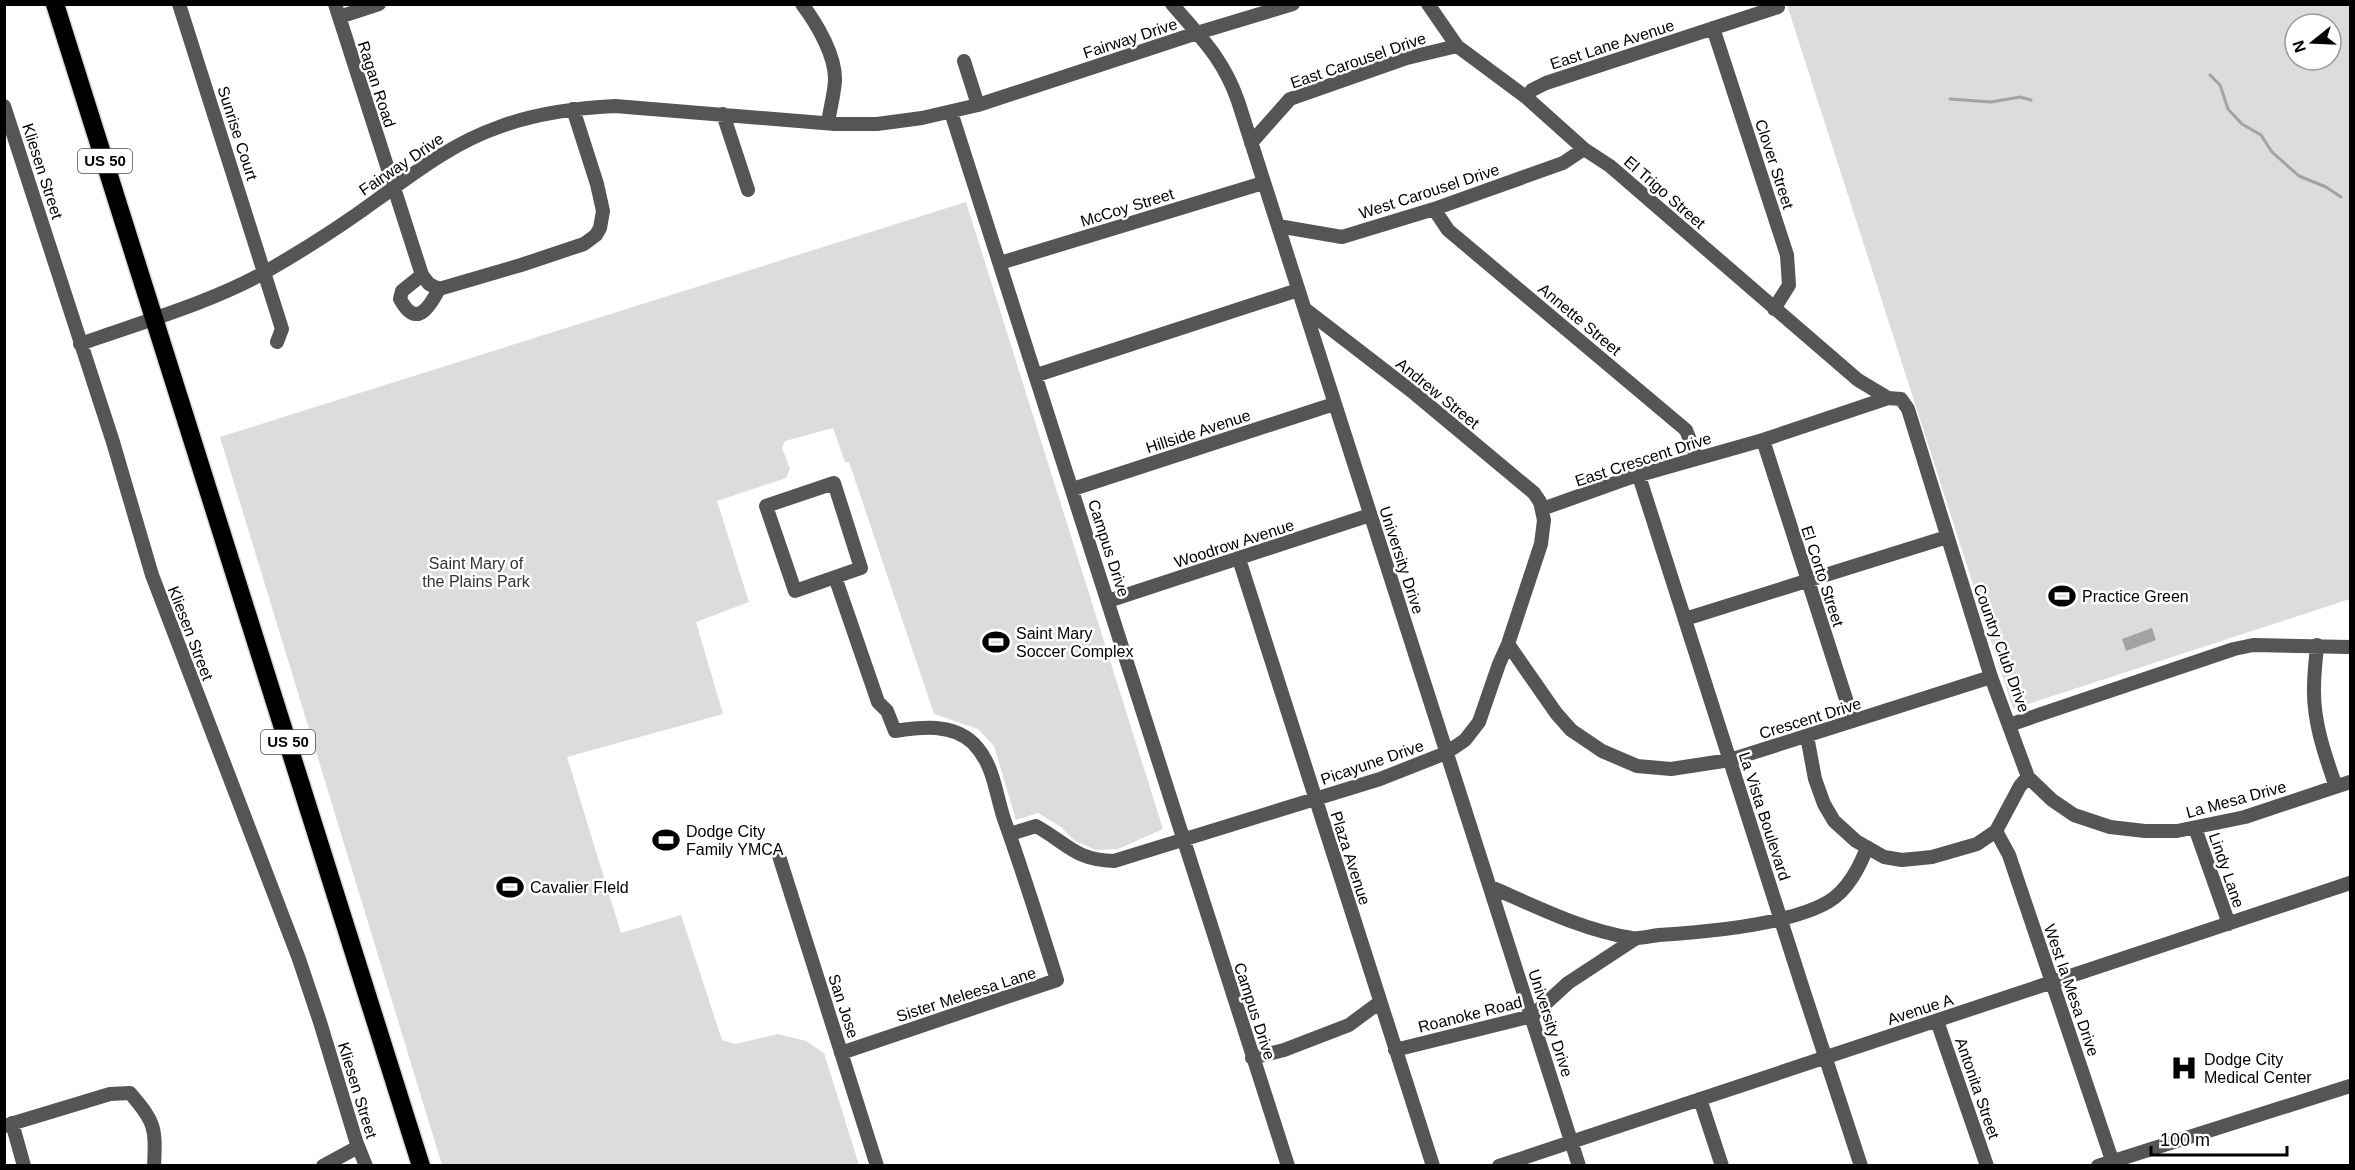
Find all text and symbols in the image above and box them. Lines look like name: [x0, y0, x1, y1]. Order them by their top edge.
north arrow: [2283, 12, 2343, 72]
street label: Fairway Drive: [1081, 15, 1179, 62]
street label: East Lane Avenue: [1548, 16, 1677, 73]
street label: East Carousel Drive: [1288, 29, 1428, 92]
text: N: [2289, 38, 2309, 55]
street label: Ragan Road: [355, 39, 398, 130]
street label: Sunrise Court: [214, 84, 261, 183]
street label: Clover Street: [1752, 117, 1797, 212]
street label: Kliesen Street: [19, 121, 66, 222]
street label: Fairway Drive: [356, 130, 447, 199]
road number: US 50: [78, 149, 132, 173]
street label: El Trigo Street: [1621, 153, 1709, 232]
street label: West Carousel Drive: [1357, 161, 1501, 222]
street label: McCoy Street: [1078, 185, 1176, 230]
street label: Annette Street: [1535, 280, 1625, 359]
street label: Andrew Street: [1393, 355, 1483, 432]
street label: Hillside Avenue: [1144, 407, 1253, 456]
street label: East Crescent Drive: [1573, 429, 1714, 490]
street label: Campus Drive: [1085, 497, 1132, 599]
street label: University Drive: [1376, 504, 1427, 616]
street label: Woodrow Avenue: [1172, 516, 1296, 571]
street label: El Corto Street: [1798, 524, 1847, 629]
park label: Saint Mary of the Plains Park: [422, 555, 531, 590]
sports icon: Practice Green: [2047, 581, 2077, 611]
street label: Country Club Drive: [1970, 582, 2033, 715]
street label: Kliesen Street: [165, 584, 217, 683]
place label: Practice Green: [2082, 588, 2189, 605]
place label: Saint Mary Soccer Complex: [1016, 625, 1133, 660]
sports icon: Saint Mary Soccer Complex: [981, 627, 1011, 657]
street label: Crescent Drive: [1757, 695, 1863, 742]
road number: US 50: [261, 730, 315, 754]
street label: Picayune Drive: [1319, 737, 1426, 788]
street label: La Vista Boulevard: [1736, 750, 1793, 883]
street label: La Mesa Drive: [2184, 778, 2288, 821]
street label: Plaza Avenue: [1327, 809, 1374, 907]
place label: Dodge City Family YMCA: [686, 823, 784, 858]
sports icon: Dodge City Family YMCA: [651, 825, 681, 855]
street label: Lindy Lane: [2206, 830, 2247, 910]
sports icon: Cavalier FIeld: [495, 872, 525, 902]
place label: Cavalier FIeld: [530, 879, 629, 896]
street label: West la Mesa Drive: [2041, 922, 2102, 1058]
street label: Campus Drive: [1231, 960, 1278, 1062]
street label: Sister Meleesa Lane: [894, 964, 1038, 1025]
street label: University Drive: [1525, 967, 1576, 1079]
street label: San Jose: [825, 972, 862, 1041]
street label: Avenue A: [1885, 991, 1956, 1028]
street label: Roanoke Road: [1416, 993, 1524, 1036]
street label: Antonita Street: [1952, 1035, 2003, 1141]
street label: Kliesen Street: [335, 1040, 380, 1141]
place label: Dodge City Medical Center: [2204, 1051, 2312, 1086]
hospital icon: Dodge City Medical Center: [2169, 1053, 2199, 1083]
scale bar: [2151, 1119, 2288, 1157]
text: 100 m: [2160, 1130, 2210, 1150]

